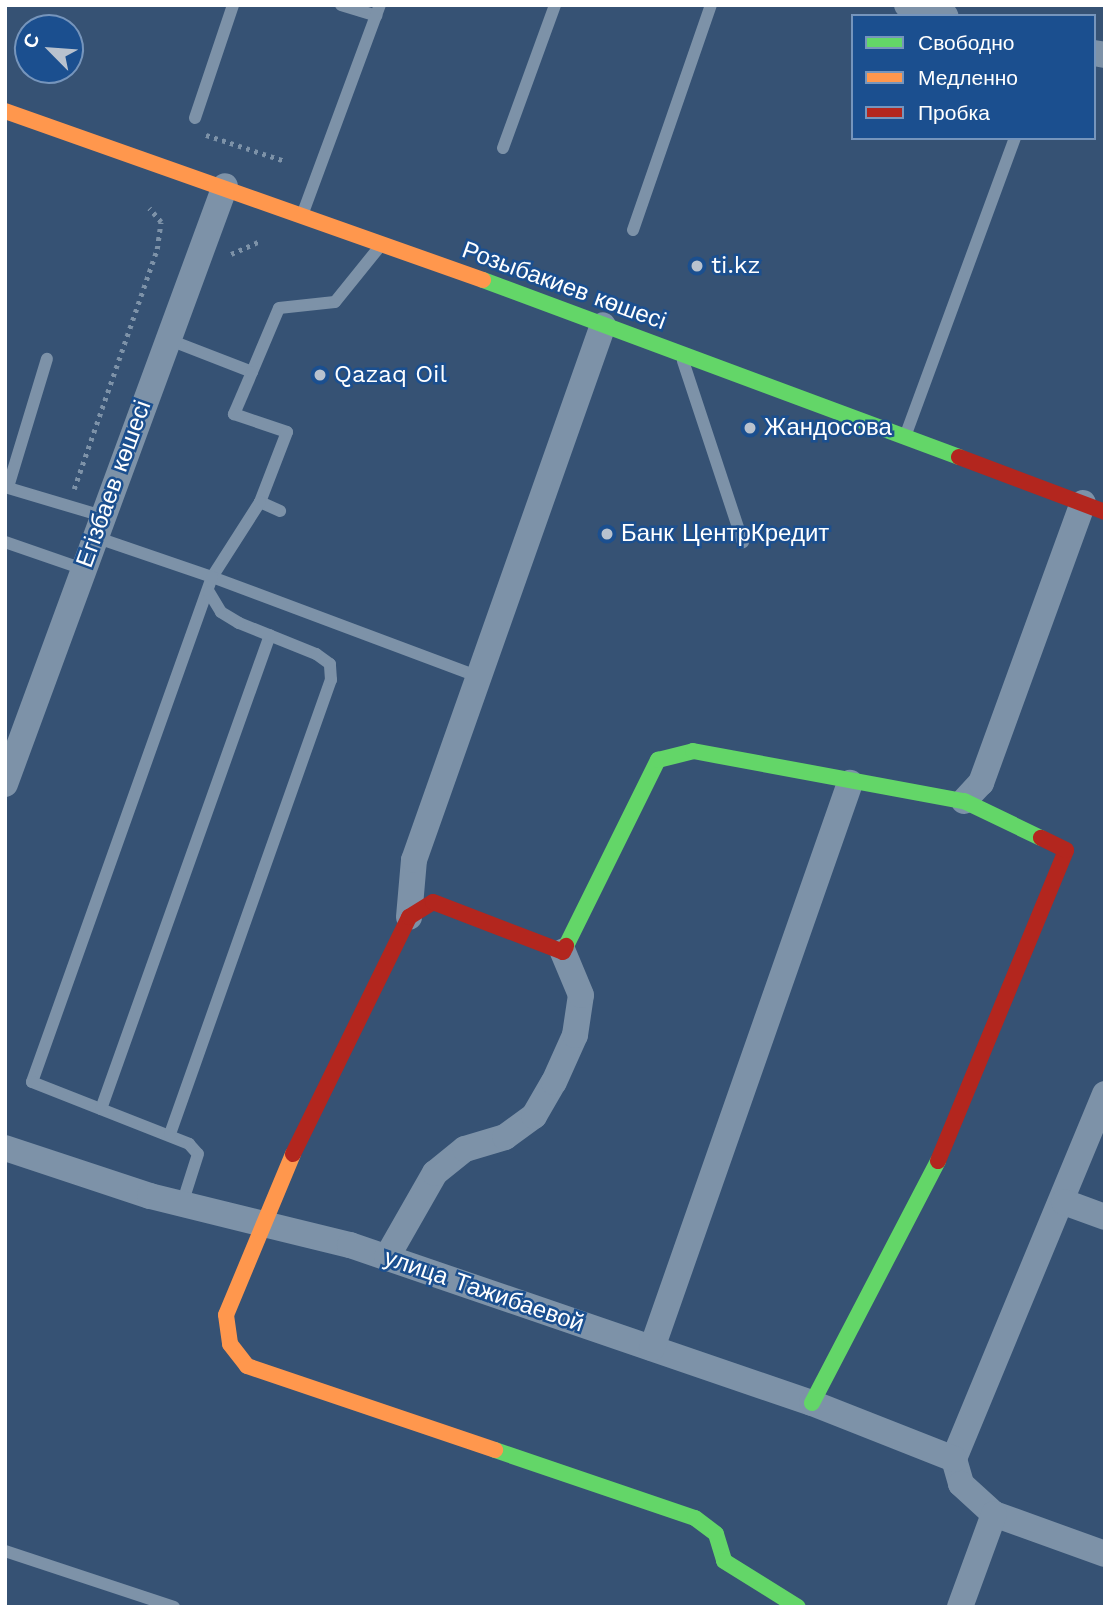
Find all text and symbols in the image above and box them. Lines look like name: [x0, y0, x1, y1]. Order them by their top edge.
north arrow: [14, 14, 84, 84]
legend: [851, 14, 1096, 140]
text: С: [18, 30, 45, 52]
text: Свободно: [918, 30, 1015, 55]
text: Медленно: [918, 65, 1018, 90]
text: Пробка: [918, 100, 990, 125]
street label: Розыбакиев көшесі: [458, 236, 670, 336]
place label: ti.kz: [711, 252, 760, 280]
marker: ti.kz: [689, 258, 705, 274]
place label: Qazaq Oil: [334, 361, 447, 389]
marker: Qazaq Oil: [312, 367, 328, 383]
street label: Егізбаев көшесі: [70, 397, 158, 571]
place label: Жандосова: [764, 414, 892, 442]
marker: Жандосова: [742, 420, 758, 436]
place label: Банк ЦентрКредит: [621, 520, 829, 548]
marker: Банк ЦентрКредит: [599, 526, 615, 542]
street label: улица Тажибаевой: [380, 1243, 588, 1339]

